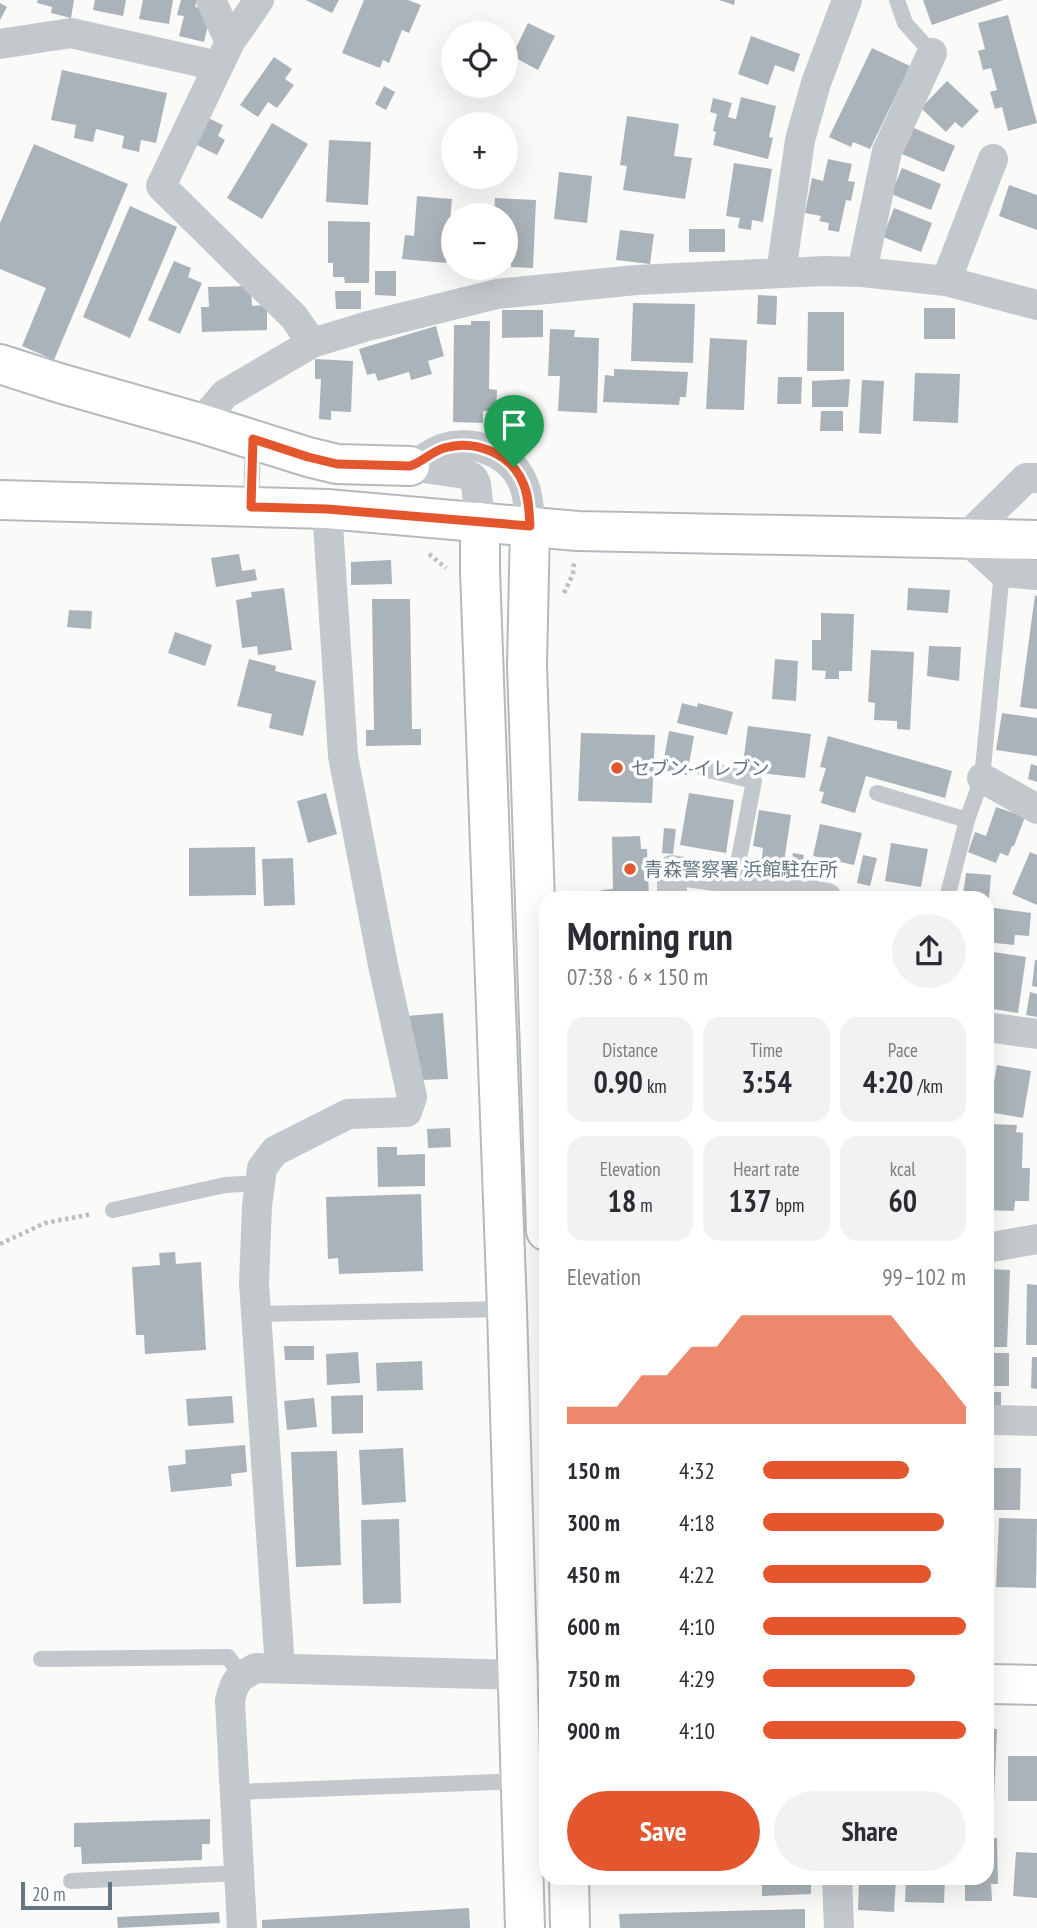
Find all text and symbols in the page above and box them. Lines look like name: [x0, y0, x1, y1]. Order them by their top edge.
map controls: [441, 21, 518, 280]
button: locate: [441, 21, 518, 98]
button: +: [441, 112, 518, 189]
button: −: [441, 203, 518, 280]
pin: [484, 395, 544, 467]
icon: arrive: [495, 406, 533, 444]
place label: セブン-イレブン: [631, 756, 770, 780]
marker: セブン-イレブン: [609, 760, 625, 776]
place label: 青森警察署 浜館駐在所: [644, 857, 838, 881]
marker: 青森警察署 浜館駐在所: [622, 861, 638, 877]
text: Morning run: [567, 911, 733, 960]
button: share: [892, 914, 966, 988]
text: 07:38 · 6 × 150 m: [567, 962, 708, 991]
text: Distance: [602, 1038, 658, 1062]
text: Time: [750, 1038, 783, 1062]
text: Pace: [888, 1038, 918, 1062]
text: 0.90: [594, 1062, 643, 1101]
text: 3:54: [741, 1062, 792, 1101]
text: 4:20: [863, 1062, 913, 1101]
text: km: [643, 1074, 667, 1098]
text: /km: [913, 1074, 943, 1098]
text: Elevation: [600, 1157, 661, 1181]
text: Heart rate: [733, 1157, 800, 1181]
text: kcal: [890, 1157, 916, 1181]
text: 18: [608, 1181, 636, 1220]
text: 137: [729, 1181, 772, 1220]
text: 60: [888, 1181, 917, 1220]
text: m: [636, 1193, 653, 1217]
text: bpm: [772, 1193, 804, 1217]
text: Elevation: [567, 1262, 641, 1291]
text: 99–102 m: [882, 1262, 966, 1291]
text: 150 m: [567, 1456, 620, 1485]
text: 4:32: [679, 1456, 715, 1485]
text: 300 m: [567, 1508, 620, 1537]
text: 4:18: [679, 1508, 715, 1537]
text: 450 m: [567, 1560, 620, 1589]
text: 4:22: [679, 1560, 715, 1589]
text: 600 m: [567, 1612, 620, 1641]
text: 4:10: [679, 1612, 715, 1641]
text: 750 m: [567, 1664, 620, 1693]
text: 4:29: [679, 1664, 715, 1693]
text: 900 m: [567, 1716, 620, 1745]
text: 4:10: [679, 1716, 715, 1745]
button: Save: [567, 1791, 760, 1871]
button: Share: [774, 1791, 966, 1871]
scale bar: [21, 1879, 112, 1911]
text: 20 m: [32, 1882, 66, 1906]

